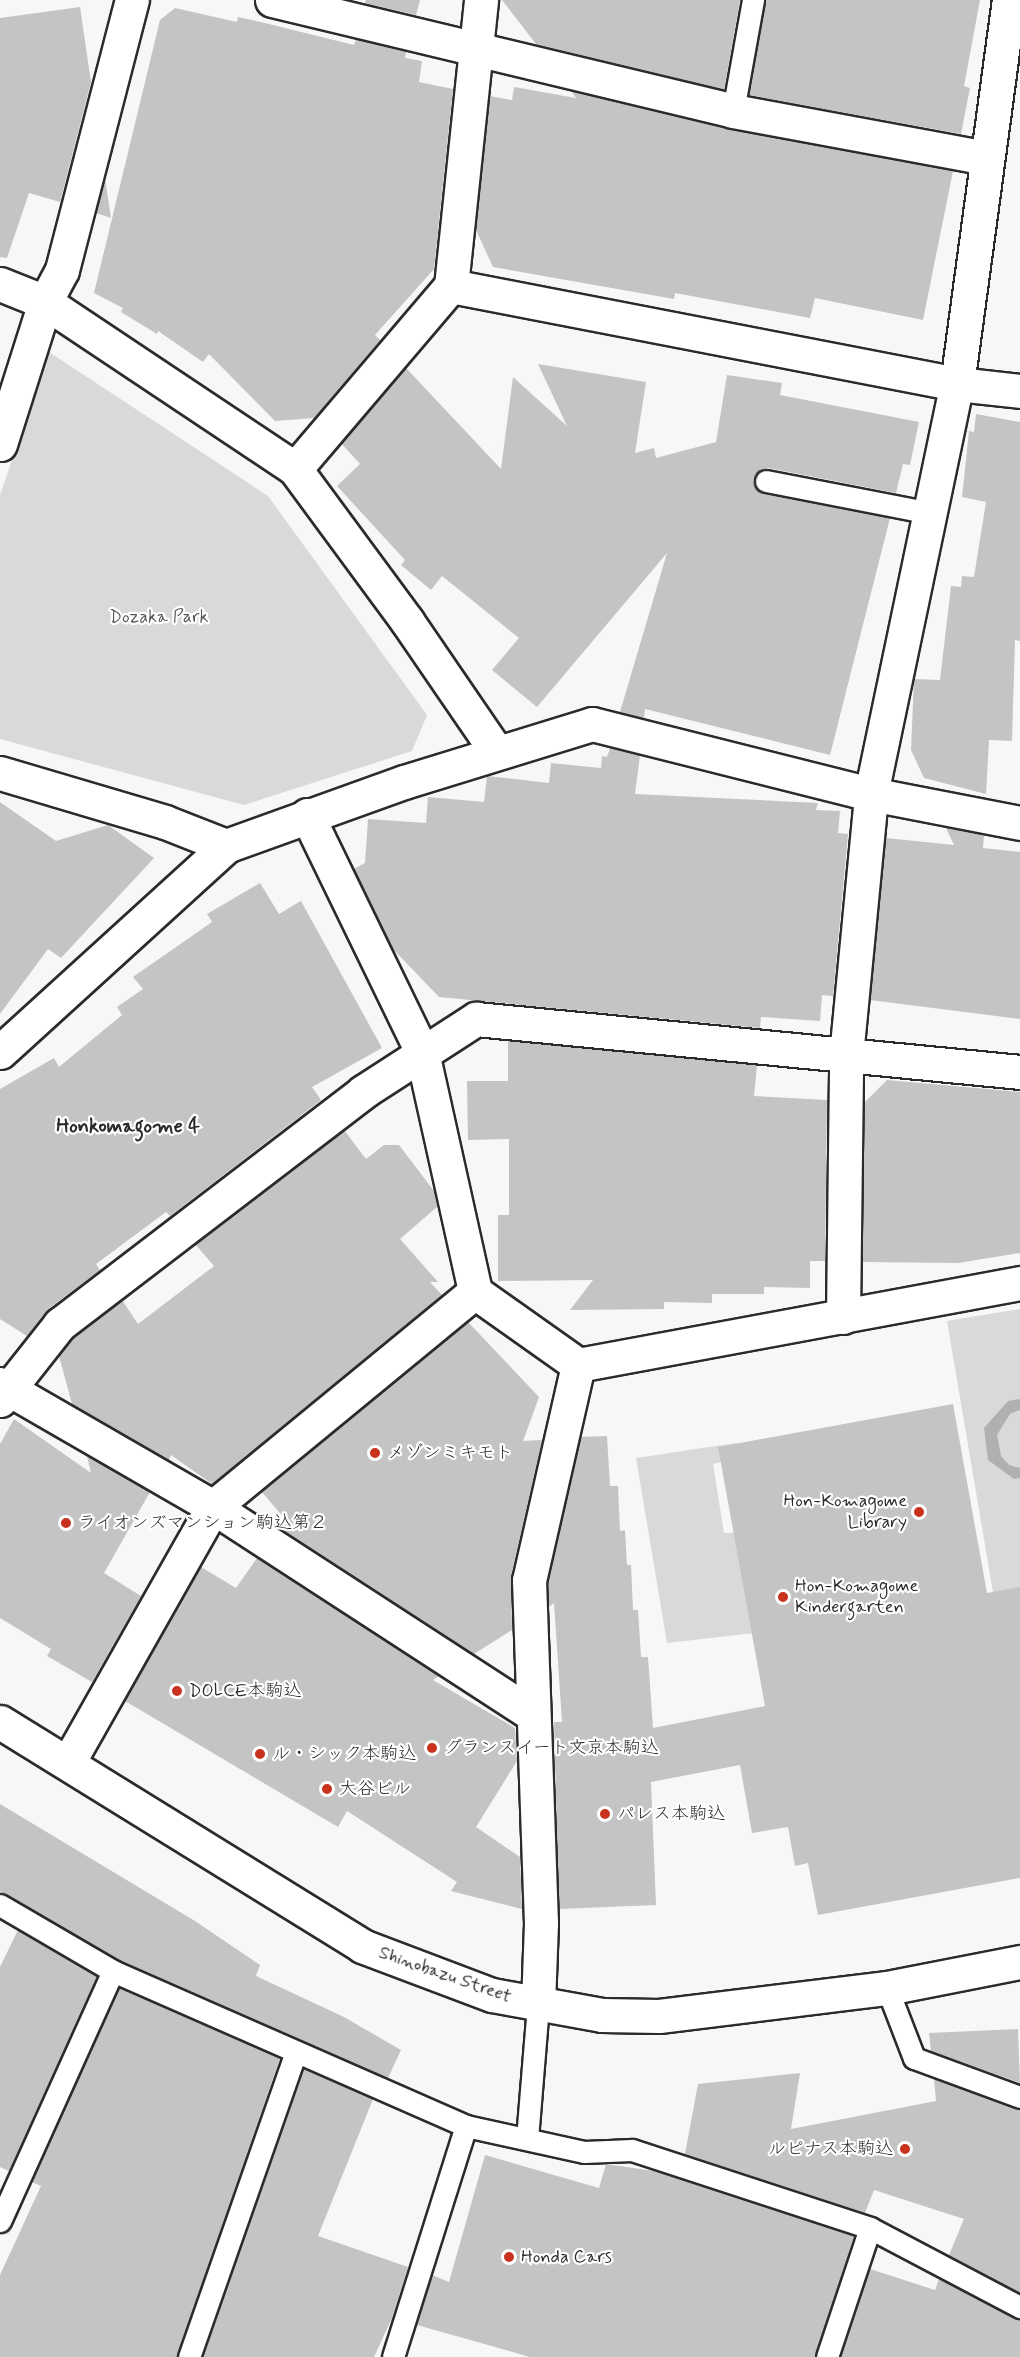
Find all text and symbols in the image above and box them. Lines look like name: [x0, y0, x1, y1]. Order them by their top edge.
park label: Dozaka Park: [110, 606, 208, 628]
district label: Honkomagome 4: [56, 1114, 200, 1138]
place label: メゾンミキモト: [387, 1442, 513, 1464]
marker: メゾンミキモト: [368, 1446, 382, 1460]
place label: Hon-Komagome Library: [784, 1491, 907, 1534]
marker: Hon-Komagome Library: [912, 1505, 926, 1519]
place label: ライオンズマンション駒込第２: [78, 1512, 330, 1534]
marker: ライオンズマンション駒込第２: [59, 1516, 73, 1530]
place label: Hon-Komagome Kindergarten: [795, 1576, 918, 1618]
marker: Hon-Komagome Kindergarten: [776, 1590, 790, 1604]
place label: DOLCE本駒込: [189, 1680, 301, 1702]
marker: DOLCE本駒込: [170, 1684, 184, 1698]
place label: グランスイート文京本駒込: [444, 1737, 659, 1759]
marker: グランスイート文京本駒込: [425, 1741, 439, 1755]
place label: ル・シック本駒込: [272, 1743, 416, 1765]
marker: ル・シック本駒込: [253, 1747, 267, 1761]
place label: 大谷ビル: [339, 1778, 411, 1800]
marker: 大谷ビル: [320, 1782, 334, 1796]
place label: パレス本駒込: [617, 1803, 725, 1825]
marker: パレス本駒込: [598, 1807, 612, 1821]
street label: Shinobazu Street: [376, 1942, 514, 2008]
place label: ルピナス本駒込: [767, 2138, 893, 2160]
marker: ルピナス本駒込: [898, 2142, 912, 2156]
place label: Honda Cars: [521, 2246, 610, 2268]
marker: Honda Cars: [502, 2250, 516, 2264]

